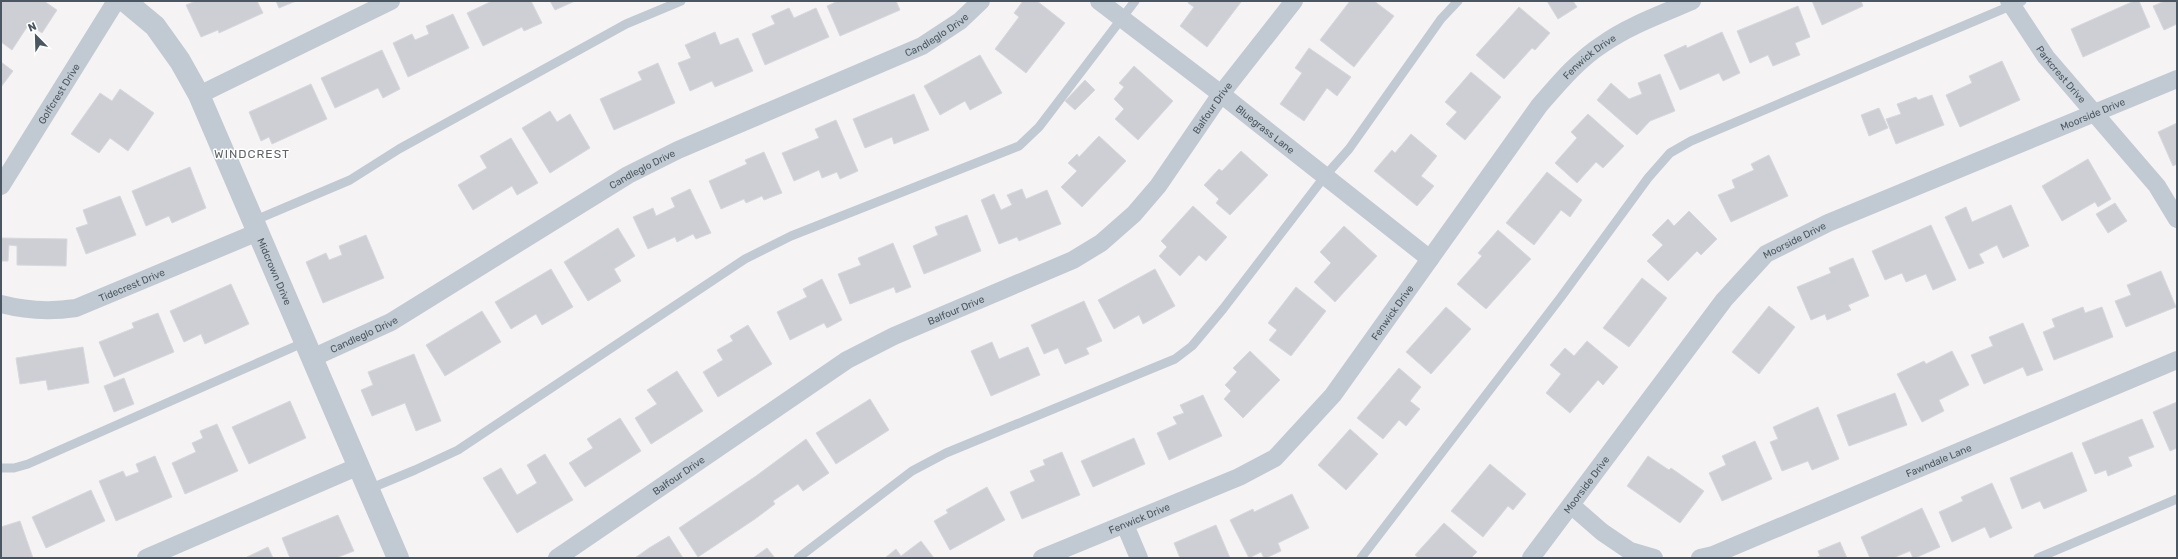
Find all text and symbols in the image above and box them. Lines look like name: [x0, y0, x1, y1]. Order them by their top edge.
street label: Candleglo Drive: [903, 11, 972, 60]
north arrow: [16, 16, 56, 56]
text: N: [26, 20, 39, 35]
street label: Fenwick Drive: [1561, 32, 1619, 82]
street label: Parkcrest Drive: [2033, 44, 2088, 106]
street label: Golfcrest Drive: [36, 61, 83, 126]
street label: Balfour Drive: [1191, 80, 1235, 136]
street label: Moorside Drive: [2059, 96, 2127, 133]
street label: Bluegrass Lane: [1233, 103, 1297, 157]
district label: WINDCREST: [214, 147, 290, 161]
street label: Candleglo Drive: [607, 147, 678, 192]
street label: Moorside Drive: [1761, 220, 1828, 262]
street label: Midcrown Drive: [254, 236, 294, 307]
street label: Tidecrest Drive: [97, 266, 167, 305]
street label: Fenwick Drive: [1369, 283, 1417, 343]
street label: Balfour Drive: [926, 293, 987, 328]
street label: Candleglo Drive: [329, 314, 401, 356]
street label: Fawndale Lane: [1904, 442, 1974, 480]
street label: Moorside Drive: [1561, 453, 1613, 516]
street label: Balfour Drive: [651, 454, 708, 498]
street label: Fenwick Drive: [1107, 501, 1172, 537]

